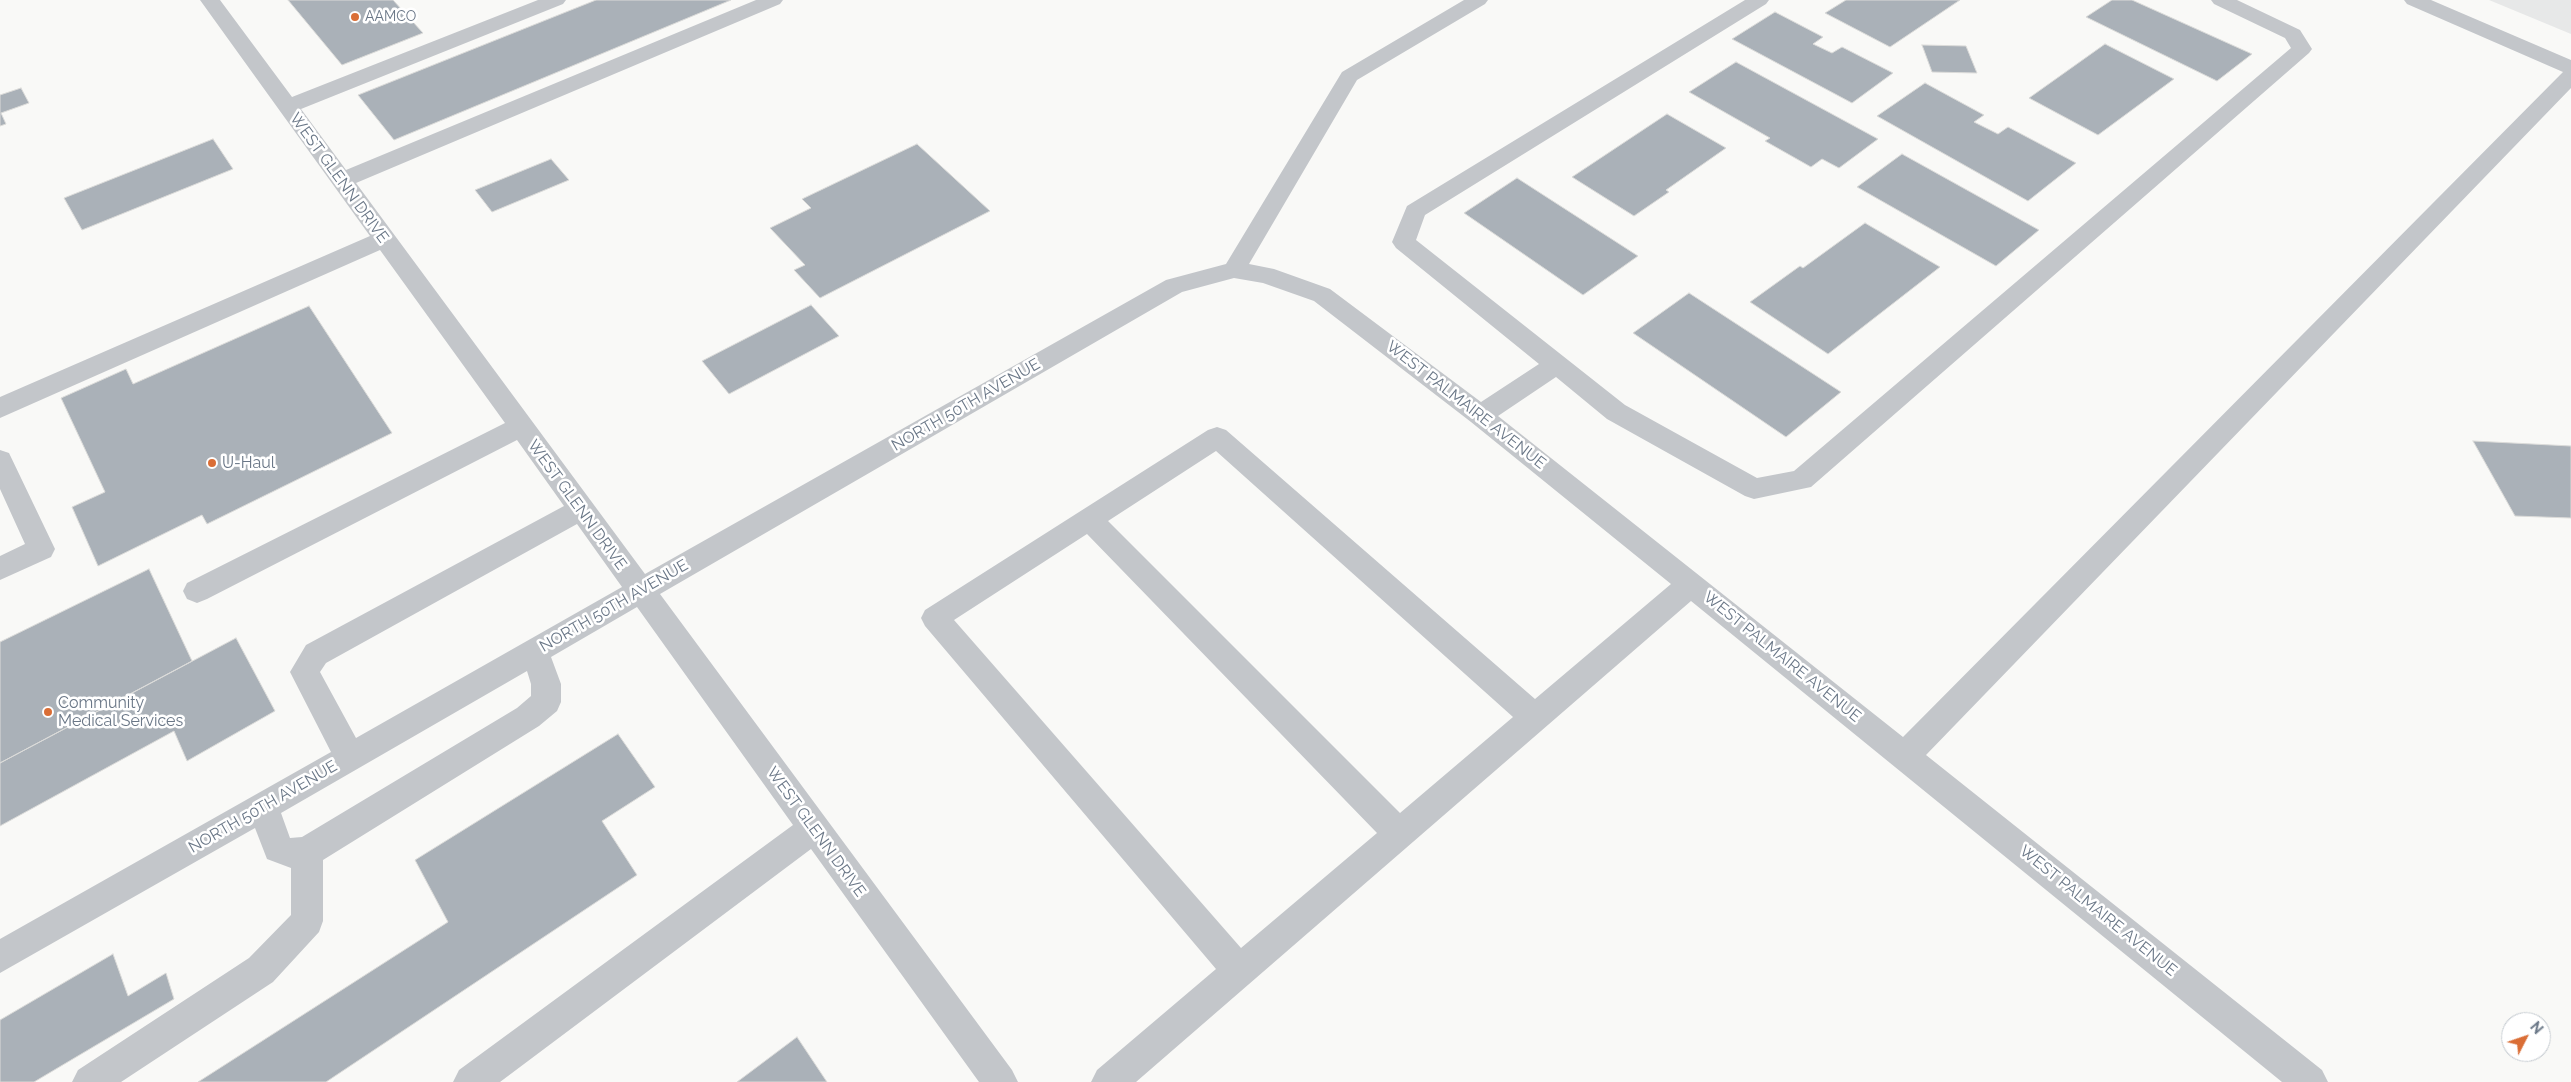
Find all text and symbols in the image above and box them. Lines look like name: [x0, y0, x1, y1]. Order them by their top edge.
place label: AAMCO: [365, 9, 416, 25]
marker: AAMCO: [349, 11, 361, 23]
street label: WEST GLENN DRIVE: [285, 109, 393, 247]
street label: WEST PALMAIRE AVENUE: [1382, 337, 1550, 473]
street label: NORTH 50TH AVENUE: [888, 355, 1044, 455]
street label: WEST GLENN DRIVE: [523, 436, 631, 574]
place label: U-Haul: [222, 453, 275, 473]
marker: U-Haul: [206, 457, 218, 469]
street label: NORTH 50TH AVENUE: [536, 556, 692, 656]
street label: WEST PALMAIRE AVENUE: [1699, 588, 1865, 726]
place label: Community Medical Services: [58, 693, 183, 731]
marker: Community Medical Services: [42, 706, 54, 718]
street label: NORTH 50TH AVENUE: [185, 757, 341, 857]
street label: WEST GLENN DRIVE: [762, 763, 870, 901]
street label: WEST PALMAIRE AVENUE: [2015, 842, 2181, 980]
north arrow: [2501, 1012, 2551, 1062]
text: N: [2527, 1019, 2546, 1037]

